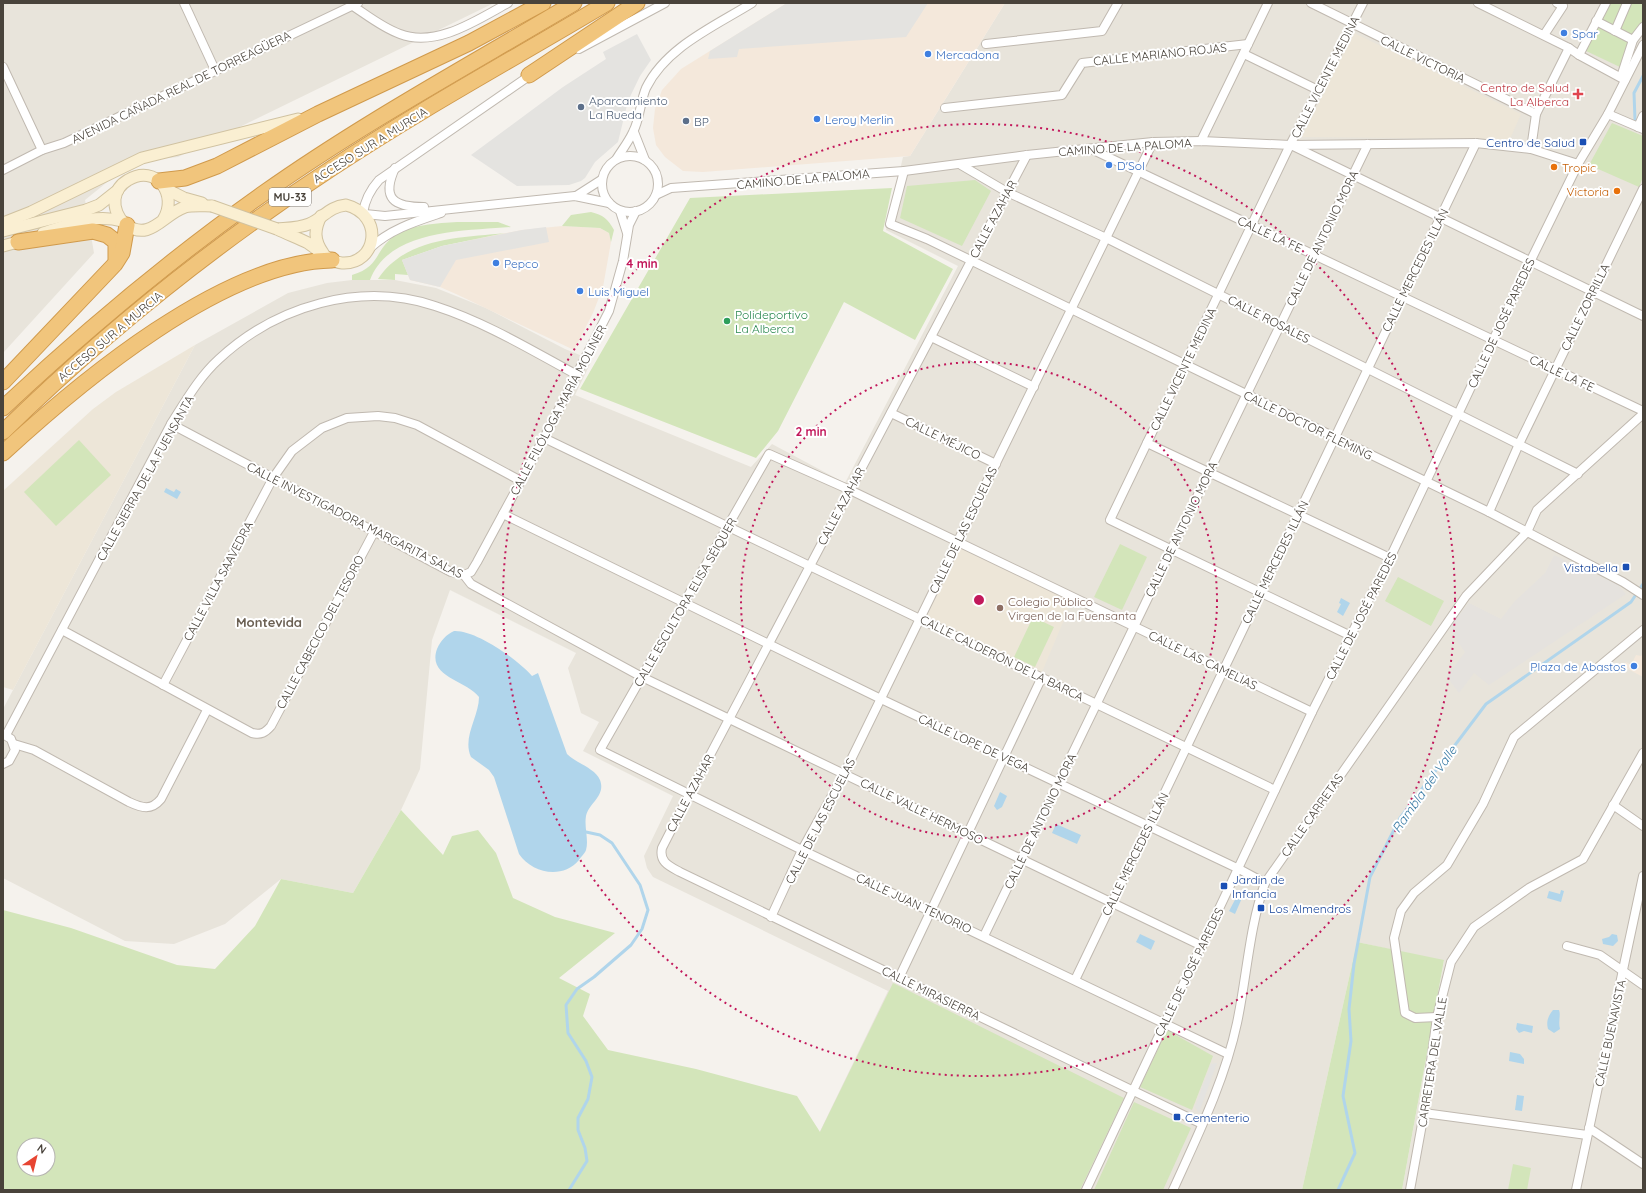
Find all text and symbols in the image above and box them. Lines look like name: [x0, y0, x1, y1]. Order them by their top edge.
street label: CALLE VICENTE MEDINA: [1288, 13, 1362, 141]
place label: Spar: [1572, 26, 1598, 41]
street label: AVENIDA CAÑADA REAL DE TORREAGÜERA: [69, 27, 293, 147]
marker: Spar: [1559, 28, 1569, 38]
street label: CALLE VICTORIA: [1378, 32, 1468, 86]
street label: CALLE MARIANO ROJAS: [1092, 39, 1228, 68]
place label: Mercadona: [936, 47, 999, 62]
marker: Mercadona: [923, 49, 933, 59]
place label: Centro de Salud La Alberca: [1480, 80, 1569, 109]
marker: Centro de Salud La Alberca: [1572, 88, 1584, 100]
place label: Aparcamiento La Rueda: [589, 93, 668, 122]
marker: Aparcamiento La Rueda: [576, 102, 586, 112]
street label: ACCESO SUR A MURCIA: [310, 104, 430, 186]
place label: Leroy Merlin: [825, 112, 893, 127]
place label: BP: [694, 114, 709, 129]
marker: Leroy Merlin: [812, 114, 822, 124]
marker: BP: [681, 116, 691, 126]
street label: CAMINO DE LA PALOMA: [1058, 135, 1192, 159]
place label: Centro de Salud: [1486, 135, 1575, 150]
marker: Centro de Salud: [1578, 137, 1588, 147]
place label: D'Sol: [1117, 158, 1145, 173]
marker: D'Sol: [1104, 160, 1114, 170]
place label: Tropic: [1562, 160, 1596, 175]
marker: Tropic: [1549, 162, 1559, 172]
street label: CAMINO DE LA PALOMA: [736, 166, 870, 192]
street label: CALLE DE ANTONIO MORA: [1283, 168, 1362, 308]
street label: CALLE AZAHAR: [966, 177, 1020, 261]
place label: Victoria: [1567, 184, 1609, 199]
marker: Victoria: [1612, 186, 1622, 196]
road number: MU-33: [269, 188, 311, 206]
street label: CALLE MERCEDES ILLÁN: [1379, 206, 1451, 334]
street label: CALLE LA FE: [1235, 213, 1305, 256]
street label: CALLE DE JOSÉ PAREDES: [1464, 255, 1538, 390]
place label: Pepco: [504, 256, 539, 271]
text: 4 min: [626, 256, 658, 271]
marker: Pepco: [491, 258, 501, 268]
street label: CALLE ZORRILLA: [1557, 261, 1613, 353]
place label: Luis Miguel: [588, 284, 649, 299]
marker: Luis Miguel: [575, 286, 585, 296]
street label: ACCESO SUR A MURCIA: [55, 288, 166, 384]
street label: CALLE ROSALES: [1225, 292, 1313, 346]
street label: CALLE VICENTE MEDINA: [1147, 305, 1219, 433]
place label: Polideportivo La Alberca: [735, 307, 808, 336]
marker: Polideportivo La Alberca: [722, 316, 732, 326]
street label: CALLE FILÓLOGA MARÍA MOLINER: [507, 322, 609, 498]
street label: CALLE LA FE: [1527, 352, 1597, 395]
street label: CALLE DOCTOR FLEMING: [1241, 387, 1375, 463]
street label: CALLE SIERRA DE LA FUENSANTA: [93, 392, 197, 563]
street label: CALLE MÉJICO: [903, 413, 983, 463]
text: 2 min: [795, 424, 827, 439]
street label: CALLE INVESTIGADORA MARGARITA SALAS: [244, 459, 466, 581]
street label: CALLE DE ANTONIO MORA: [1142, 459, 1221, 599]
street label: CALLE AZAHAR: [814, 464, 868, 548]
street label: CALLE DE LAS ESCUELAS: [926, 464, 1000, 596]
street label: CALLE MERCEDES ILLÁN: [1239, 498, 1311, 626]
street label: CALLE ESCULTORA ELISA SÉIQUER: [630, 515, 740, 689]
street label: CALLE VILLA SAAVEDRA: [180, 518, 256, 644]
street label: CALLE DE JOSÉ PAREDES: [1322, 549, 1400, 682]
street label: CALLE CABECICO DEL TESORO: [273, 553, 367, 711]
place label: Vistabella: [1564, 560, 1618, 575]
marker: Vistabella: [1621, 562, 1631, 572]
centre of rings: [972, 593, 986, 607]
place label: Colegio Público Virgen de la Fuensanta: [1008, 594, 1136, 623]
marker: Colegio Público Virgen de la Fuensanta: [995, 603, 1005, 613]
street label: CALLE CALDERÓN DE LA BARCA: [918, 612, 1087, 704]
district label: Montevida: [236, 614, 302, 630]
street label: CALLE LAS CAMELIAS: [1146, 627, 1260, 693]
place label: Plaza de Abastos: [1530, 659, 1626, 674]
marker: Plaza de Abastos: [1629, 661, 1639, 671]
street label: CALLE LOPE DE VEGA: [916, 711, 1032, 775]
water label: Rambla del Valle: [1388, 742, 1460, 835]
street label: CALLE AZAHAR: [663, 751, 717, 835]
street label: CALLE DE ANTONIO MORA: [1001, 751, 1080, 891]
street label: CALLE DE LAS ESCUELAS: [782, 755, 858, 886]
street label: CALLE CARRETAS: [1278, 770, 1346, 859]
street label: CALLE VALLE HERMOSO: [858, 775, 986, 847]
street label: CALLE MERCEDES ILLÁN: [1099, 790, 1171, 918]
street label: CALLE JUAN TENORIO: [854, 870, 974, 936]
place label: Jardin de Infancia: [1232, 872, 1285, 901]
marker: Jardin de Infancia: [1219, 881, 1229, 891]
place label: Los Almendros: [1269, 901, 1352, 916]
marker: Los Almendros: [1256, 903, 1266, 913]
street label: CALLE DE JOSÉ PAREDES: [1151, 905, 1227, 1039]
street label: CALLE MIRASIERRA: [879, 963, 983, 1023]
street label: CALLE BUENAVISTA: [1591, 978, 1629, 1088]
street label: CARRETERA DEL VALLE: [1414, 996, 1450, 1128]
place label: Cementerio: [1185, 1110, 1250, 1125]
marker: Cementerio: [1172, 1112, 1182, 1122]
north arrow: [16, 1137, 56, 1177]
text: N: [34, 1141, 49, 1157]

